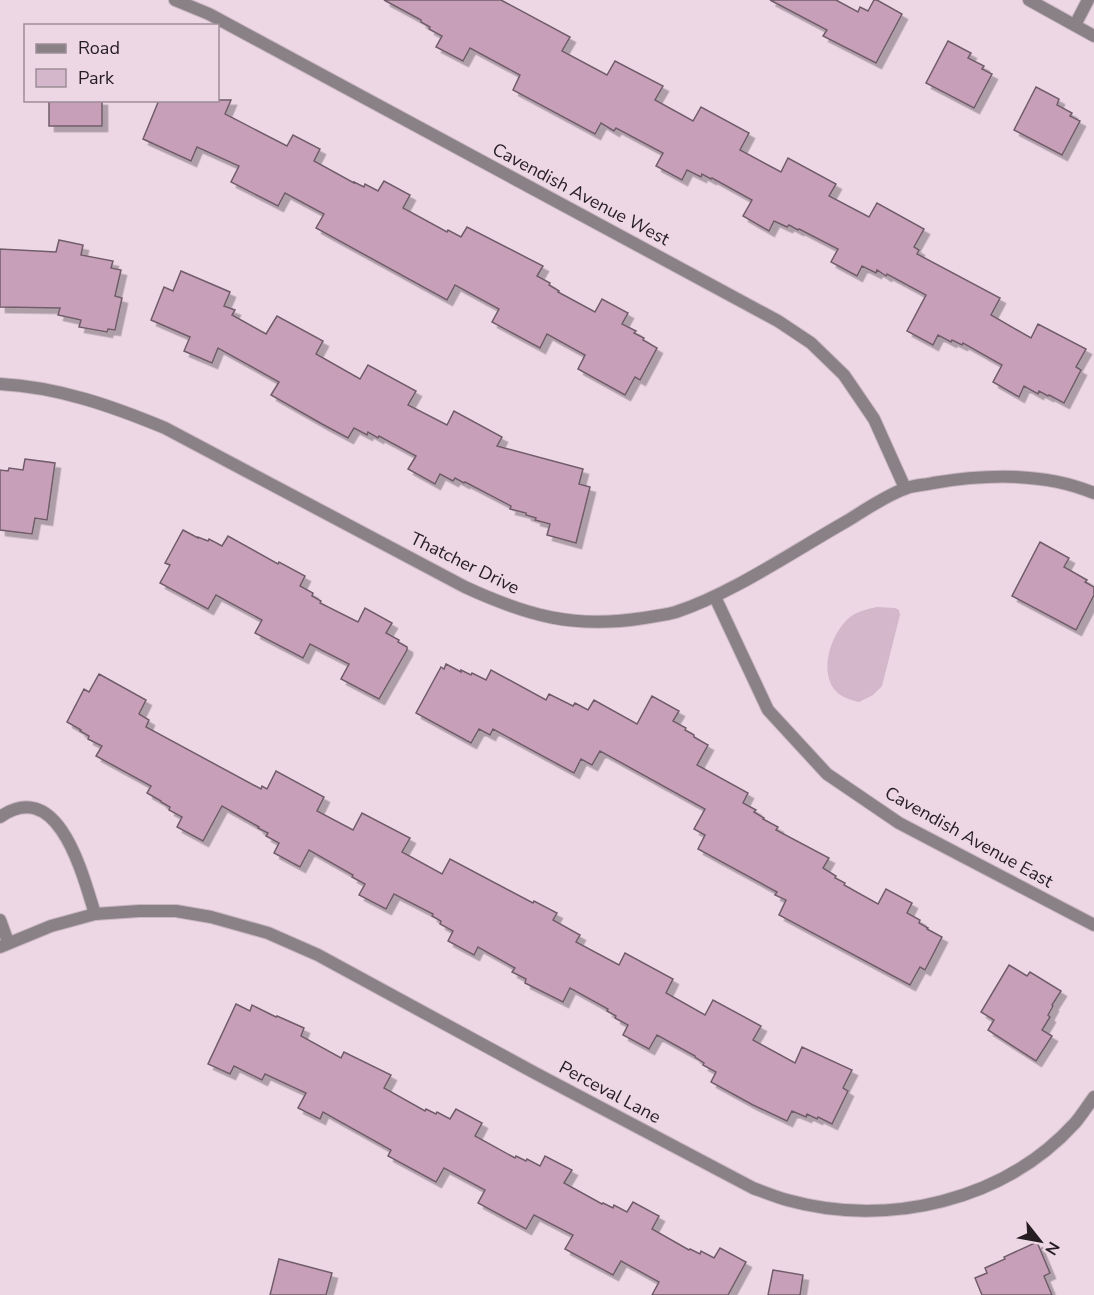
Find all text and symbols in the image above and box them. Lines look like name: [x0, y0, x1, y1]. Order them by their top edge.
legend: [24, 24, 219, 102]
text: Road: [78, 36, 120, 60]
text: Park: [78, 66, 115, 90]
street label: Cavendish Avenue West: [488, 137, 674, 251]
street label: Thatcher Drive: [406, 526, 524, 600]
street label: Cavendish Avenue East: [881, 781, 1058, 894]
street label: Perceval Lane: [555, 1055, 665, 1129]
north arrow: [1010, 1211, 1070, 1271]
text: N: [1039, 1237, 1065, 1259]

